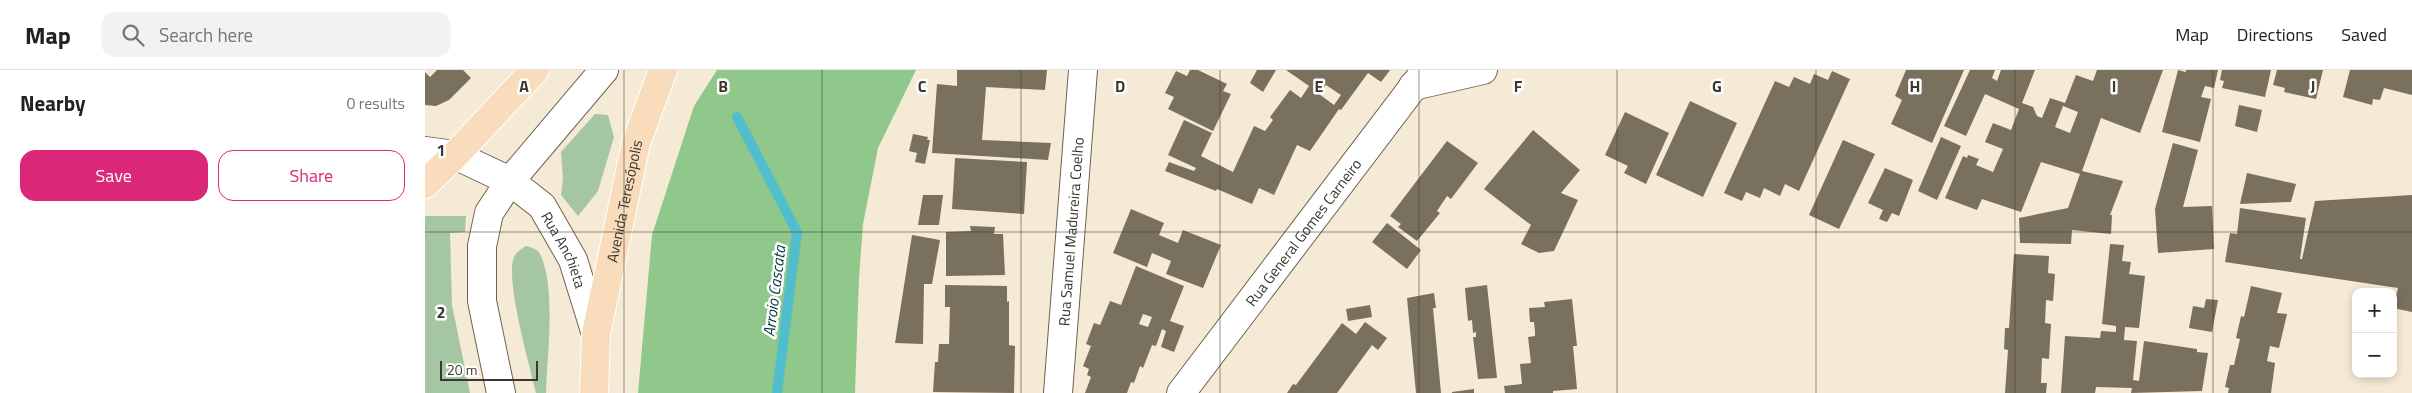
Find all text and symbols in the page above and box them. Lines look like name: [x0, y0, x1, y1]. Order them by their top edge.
search box: [101, 12, 451, 57]
text: Map: [25, 17, 71, 53]
text: Search here: [159, 20, 253, 49]
icon: search: [119, 21, 147, 49]
text: Map: [2175, 21, 2209, 48]
text: Directions: [2237, 21, 2313, 48]
text: Saved: [2341, 21, 2387, 48]
text: A: [519, 74, 529, 98]
text: B: [718, 74, 728, 98]
text: C: [918, 74, 927, 98]
text: D: [1115, 74, 1125, 98]
text: E: [1315, 74, 1324, 98]
text: F: [1514, 74, 1523, 98]
text: G: [1712, 74, 1722, 98]
text: H: [1910, 74, 1920, 98]
text: I: [2112, 74, 2116, 98]
text: J: [2311, 74, 2315, 98]
text: Nearby: [20, 87, 85, 119]
text: 0 results: [346, 91, 405, 115]
street label: Rua Samuel Madureira Coelho: [1052, 136, 1089, 327]
text: 1: [437, 138, 445, 162]
street label: Avenida Teresópolis: [600, 138, 648, 264]
button: Save: [20, 150, 208, 201]
button: Share: [218, 150, 405, 201]
street label: Rua General Gomes Carneiro: [1239, 153, 1367, 311]
street label: Rua Anchieta: [536, 207, 593, 291]
water label: Arroio Cascata: [757, 243, 792, 338]
map controls: [2352, 288, 2397, 378]
button: +: [2352, 288, 2397, 333]
text: 2: [437, 300, 445, 324]
button: −: [2352, 333, 2397, 378]
scale bar: [440, 358, 537, 381]
text: 20 m: [447, 359, 477, 380]

